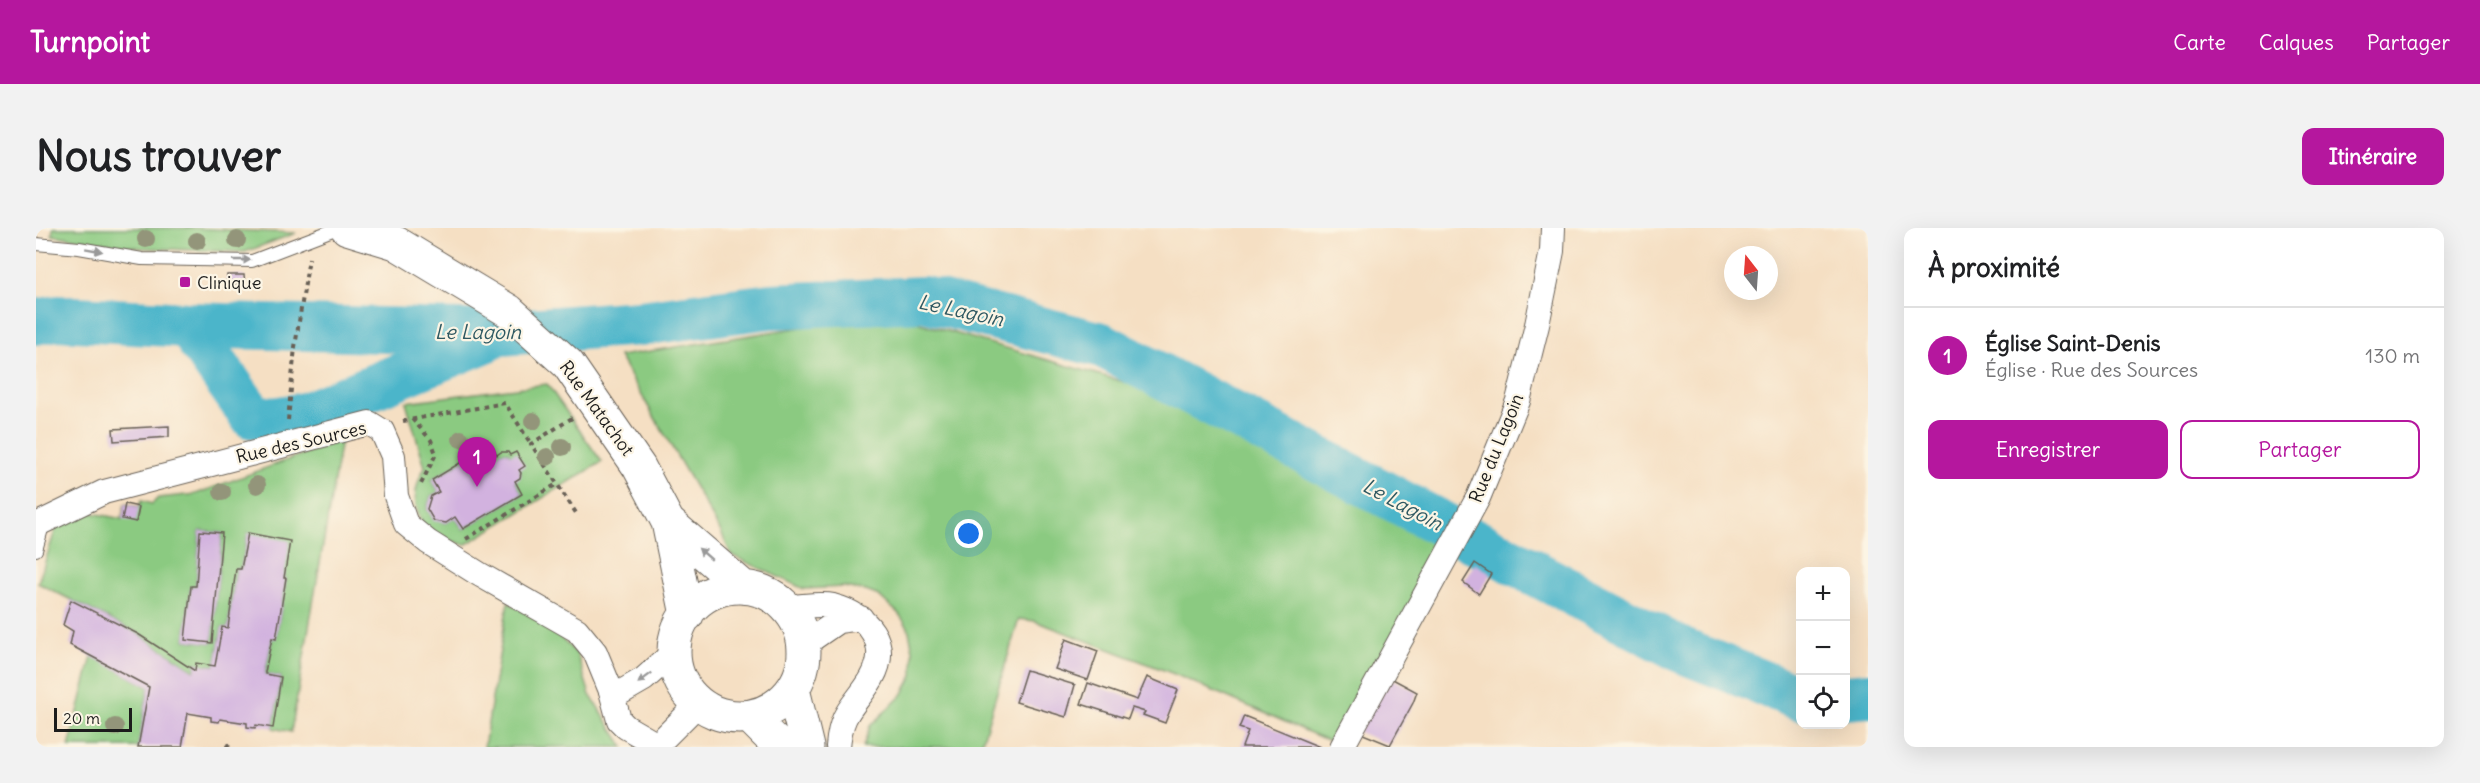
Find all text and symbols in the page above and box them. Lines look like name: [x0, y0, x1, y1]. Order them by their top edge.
text: Turnpoint: [30, 24, 150, 60]
text: Carte: [2173, 29, 2226, 56]
text: Calques: [2259, 29, 2334, 56]
text: Partager: [2367, 29, 2450, 56]
button: Itinéraire: [2302, 128, 2444, 185]
text: Nous trouver: [36, 130, 281, 182]
one-way arrow: [85, 246, 104, 255]
north arrow: [1724, 246, 1778, 300]
text: À proximité: [1928, 251, 2060, 284]
one-way arrow: [233, 256, 252, 265]
place label: Clinique: [197, 271, 261, 294]
marker: Clinique: [178, 275, 192, 289]
water label: Le Lagoin: [916, 289, 1006, 331]
water label: Le Lagoin: [435, 319, 522, 344]
text: Église Saint-Denis: [1985, 329, 2161, 357]
text: 1: [1944, 343, 1951, 368]
text: 130 m: [2365, 343, 2420, 368]
street label: Rue Matachot: [555, 356, 639, 460]
text: Église · Rue des Sources: [1985, 357, 2198, 382]
street label: Rue du Lagoin: [1464, 390, 1528, 506]
street label: Rue des Sources: [234, 416, 368, 468]
button: Enregistrer: [1928, 420, 2168, 479]
button: Partager: [2180, 420, 2420, 479]
pin: 1: [458, 438, 496, 487]
water label: Le Lagoin: [1359, 473, 1447, 536]
your location: [954, 519, 983, 548]
one-way arrow: [698, 548, 713, 561]
map controls: [1796, 567, 1850, 729]
button: +: [1796, 567, 1850, 621]
button: −: [1796, 621, 1850, 675]
one-way arrow: [637, 671, 652, 683]
button: locate: [1796, 675, 1850, 729]
scale bar: [54, 705, 132, 732]
text: 20 m: [63, 708, 100, 728]

